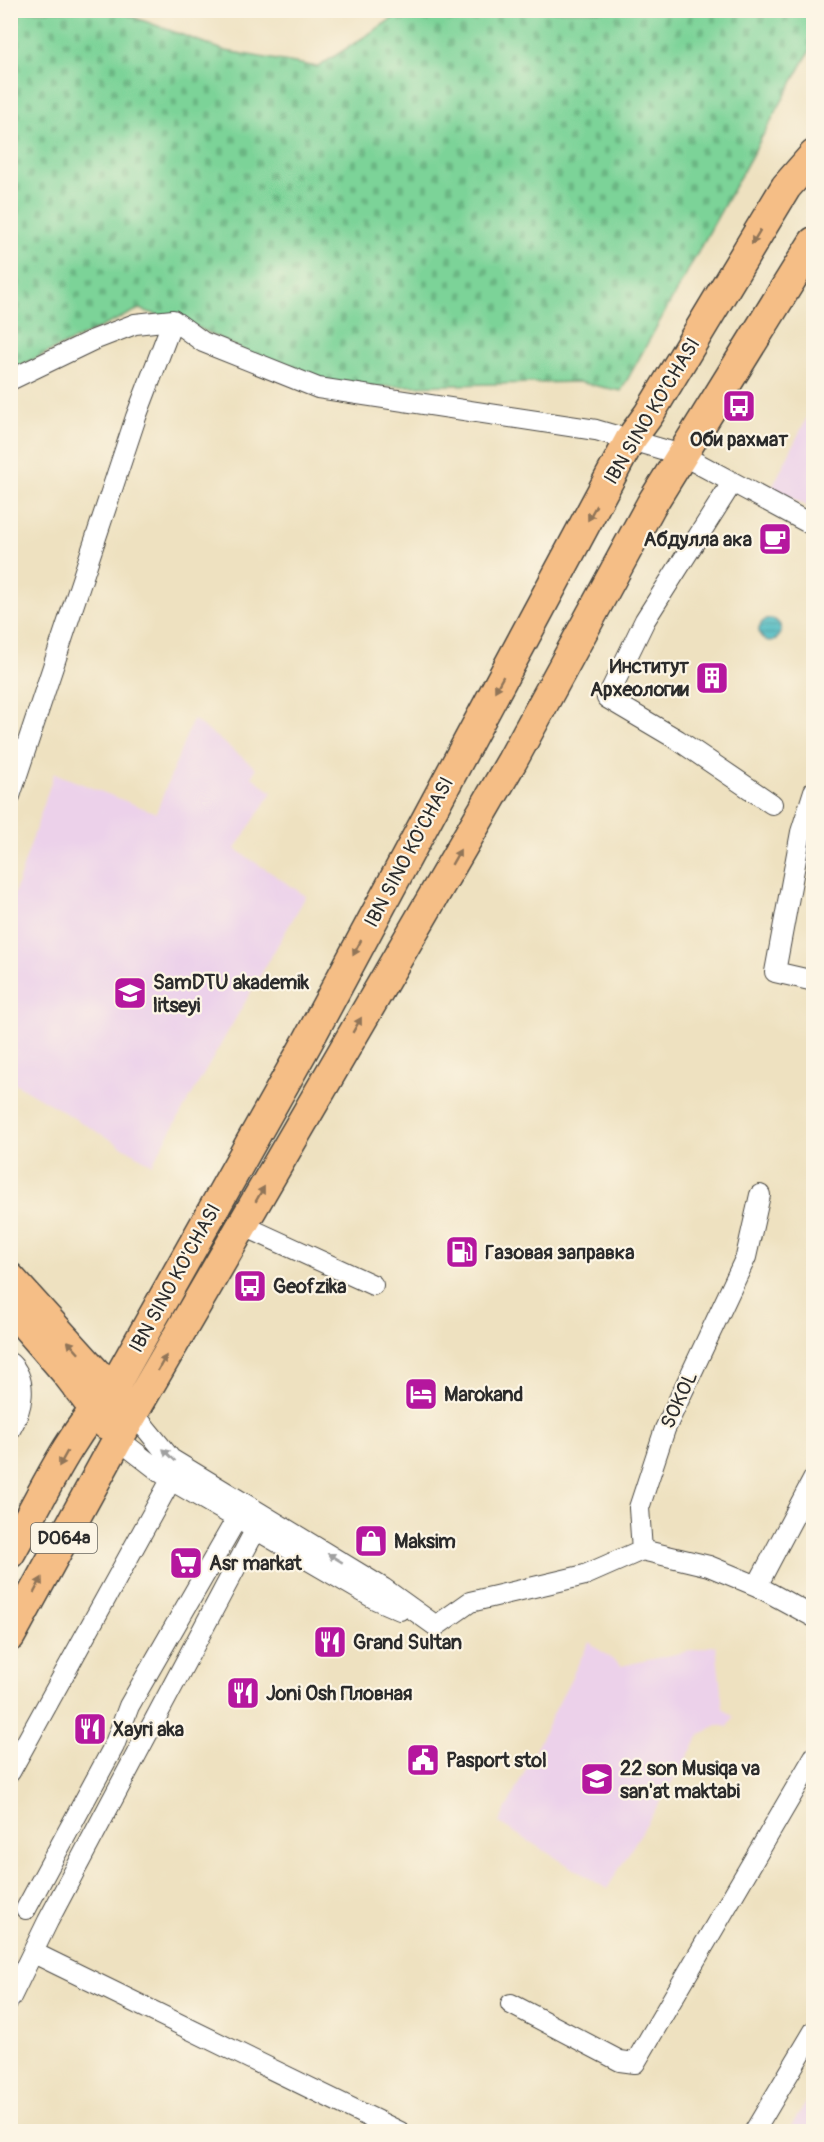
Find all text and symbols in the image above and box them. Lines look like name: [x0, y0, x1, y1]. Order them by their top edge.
one-way arrow: [751, 229, 762, 245]
street label: IBN SINO KO'CHASI: [598, 333, 706, 489]
bus stop icon: Оби рахмат: [721, 388, 757, 424]
place label: Оби рахмат: [690, 427, 789, 452]
one-way arrow: [587, 505, 597, 522]
cafe icon: Абдулла ака: [757, 521, 793, 557]
place label: Абдулла ака: [643, 527, 752, 552]
place label: Институт Археологии: [590, 654, 690, 702]
building icon: Институт Археологии: [694, 660, 730, 696]
one-way arrow: [494, 676, 504, 693]
street label: IBN SINO KO'CHASI: [359, 773, 459, 931]
one-way arrow: [451, 848, 461, 865]
one-way arrow: [352, 940, 362, 957]
place label: SamDTU akademik litseyi: [153, 970, 310, 1018]
school or university icon: SamDTU akademik litseyi: [112, 975, 148, 1011]
one-way arrow: [352, 1017, 363, 1033]
one-way arrow: [255, 1185, 265, 1202]
street label: IBN SINO KO'CHASI: [124, 1199, 226, 1357]
fuel station icon: Газовая заправка: [444, 1234, 480, 1270]
place label: Газовая заправка: [485, 1240, 634, 1265]
bus stop icon: Geofzika: [232, 1268, 268, 1304]
place label: Geofzika: [273, 1274, 347, 1299]
one-way arrow: [67, 1340, 80, 1355]
one-way arrow: [157, 1354, 167, 1371]
street label: SOKOL: [655, 1367, 703, 1433]
hotel icon: Marokand: [403, 1376, 439, 1412]
place label: Marokand: [444, 1382, 523, 1407]
one-way arrow: [163, 1449, 177, 1463]
one-way arrow: [58, 1451, 68, 1468]
road number: D064a: [31, 1523, 97, 1553]
shop icon: Maksim: [353, 1523, 389, 1559]
place label: Maksim: [394, 1529, 456, 1554]
supermarket icon: Asr markat: [168, 1545, 204, 1581]
place label: Asr markat: [209, 1551, 303, 1576]
one-way arrow: [327, 1553, 343, 1564]
one-way arrow: [33, 1576, 43, 1593]
restaurant icon: Grand Sultan: [312, 1624, 348, 1660]
place label: Grand Sultan: [353, 1630, 462, 1655]
restaurant icon: Joni Osh Пловная: [225, 1675, 261, 1711]
place label: Joni Osh Пловная: [266, 1681, 412, 1706]
restaurant icon: Xayri aka: [72, 1711, 108, 1747]
place label: Xayri aka: [113, 1717, 184, 1742]
public building icon: Pasport stol: [405, 1742, 441, 1778]
place label: Pasport stol: [446, 1748, 547, 1773]
place label: 22 son Musiqa va san'at maktabi: [620, 1756, 760, 1804]
school or university icon: 22 son Musiqa va san'at maktabi: [579, 1761, 615, 1797]

